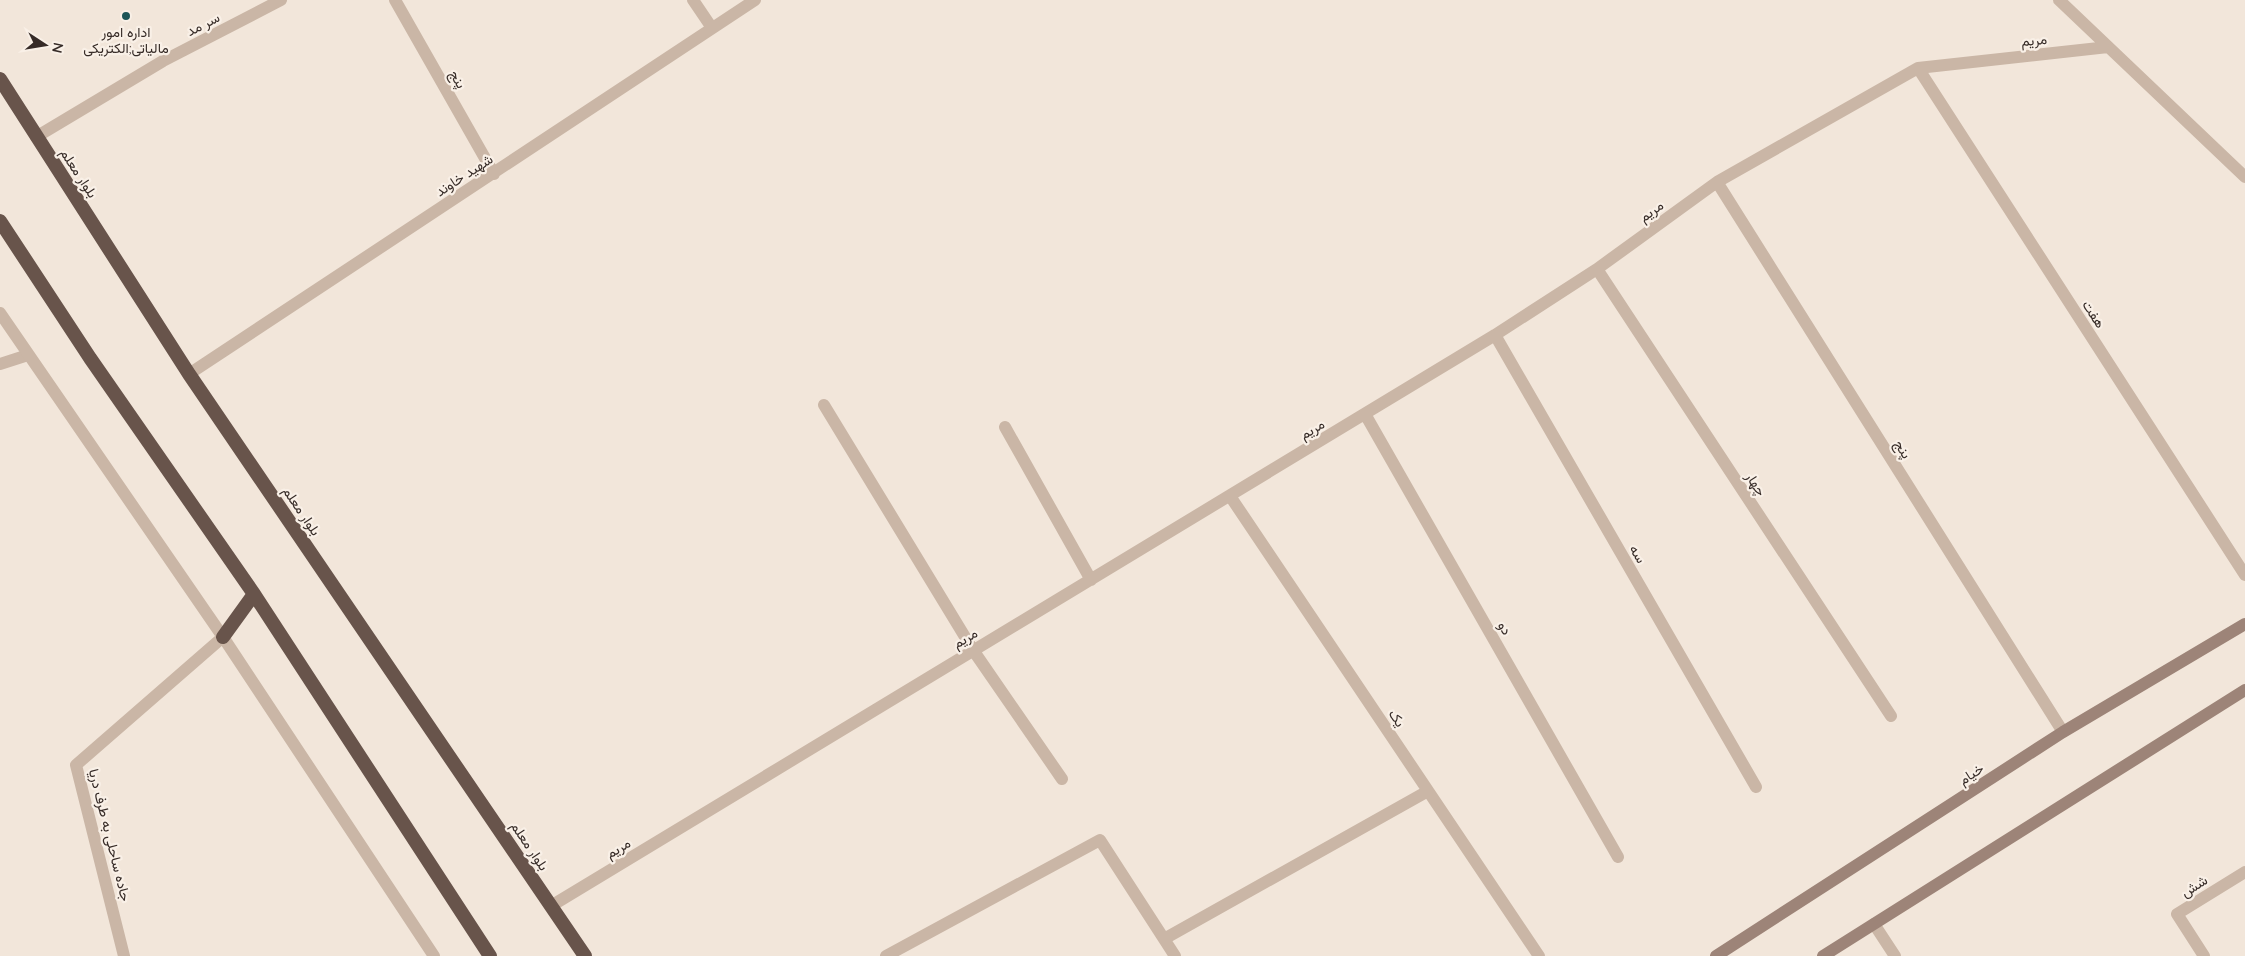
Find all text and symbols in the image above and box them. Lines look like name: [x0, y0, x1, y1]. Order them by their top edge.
street label: سر مد: [183, 8, 223, 40]
marker: اداره امور مالیاتی;الکتریکی: [120, 10, 132, 22]
north arrow: [20, 20, 70, 70]
place label: اداره امور مالیاتی;الکتریکی: [83, 23, 169, 57]
street label: مریم: [2020, 30, 2048, 50]
text: N: [48, 41, 68, 55]
street label: پنج: [444, 66, 470, 93]
street label: بلوار معلم: [56, 145, 102, 201]
street label: شهید خاوند: [432, 150, 496, 200]
street label: مریم: [1635, 196, 1667, 226]
street label: هفت: [2078, 297, 2110, 332]
street label: مریم: [1296, 415, 1328, 443]
street label: پنج: [1889, 436, 1916, 463]
street label: چهار: [1740, 468, 1770, 500]
street label: بلوار معلم: [279, 483, 325, 539]
street label: سه: [1626, 542, 1650, 566]
street label: دو: [1494, 618, 1516, 638]
street label: مریم: [949, 624, 981, 652]
street label: یک: [1385, 706, 1409, 730]
street label: خیام: [1955, 759, 1987, 789]
street label: جاده ساحلی به طرف دریا: [85, 767, 135, 903]
street label: بلوار معلم: [507, 818, 553, 874]
street label: مریم: [602, 834, 634, 862]
street label: شش: [2177, 871, 2211, 901]

